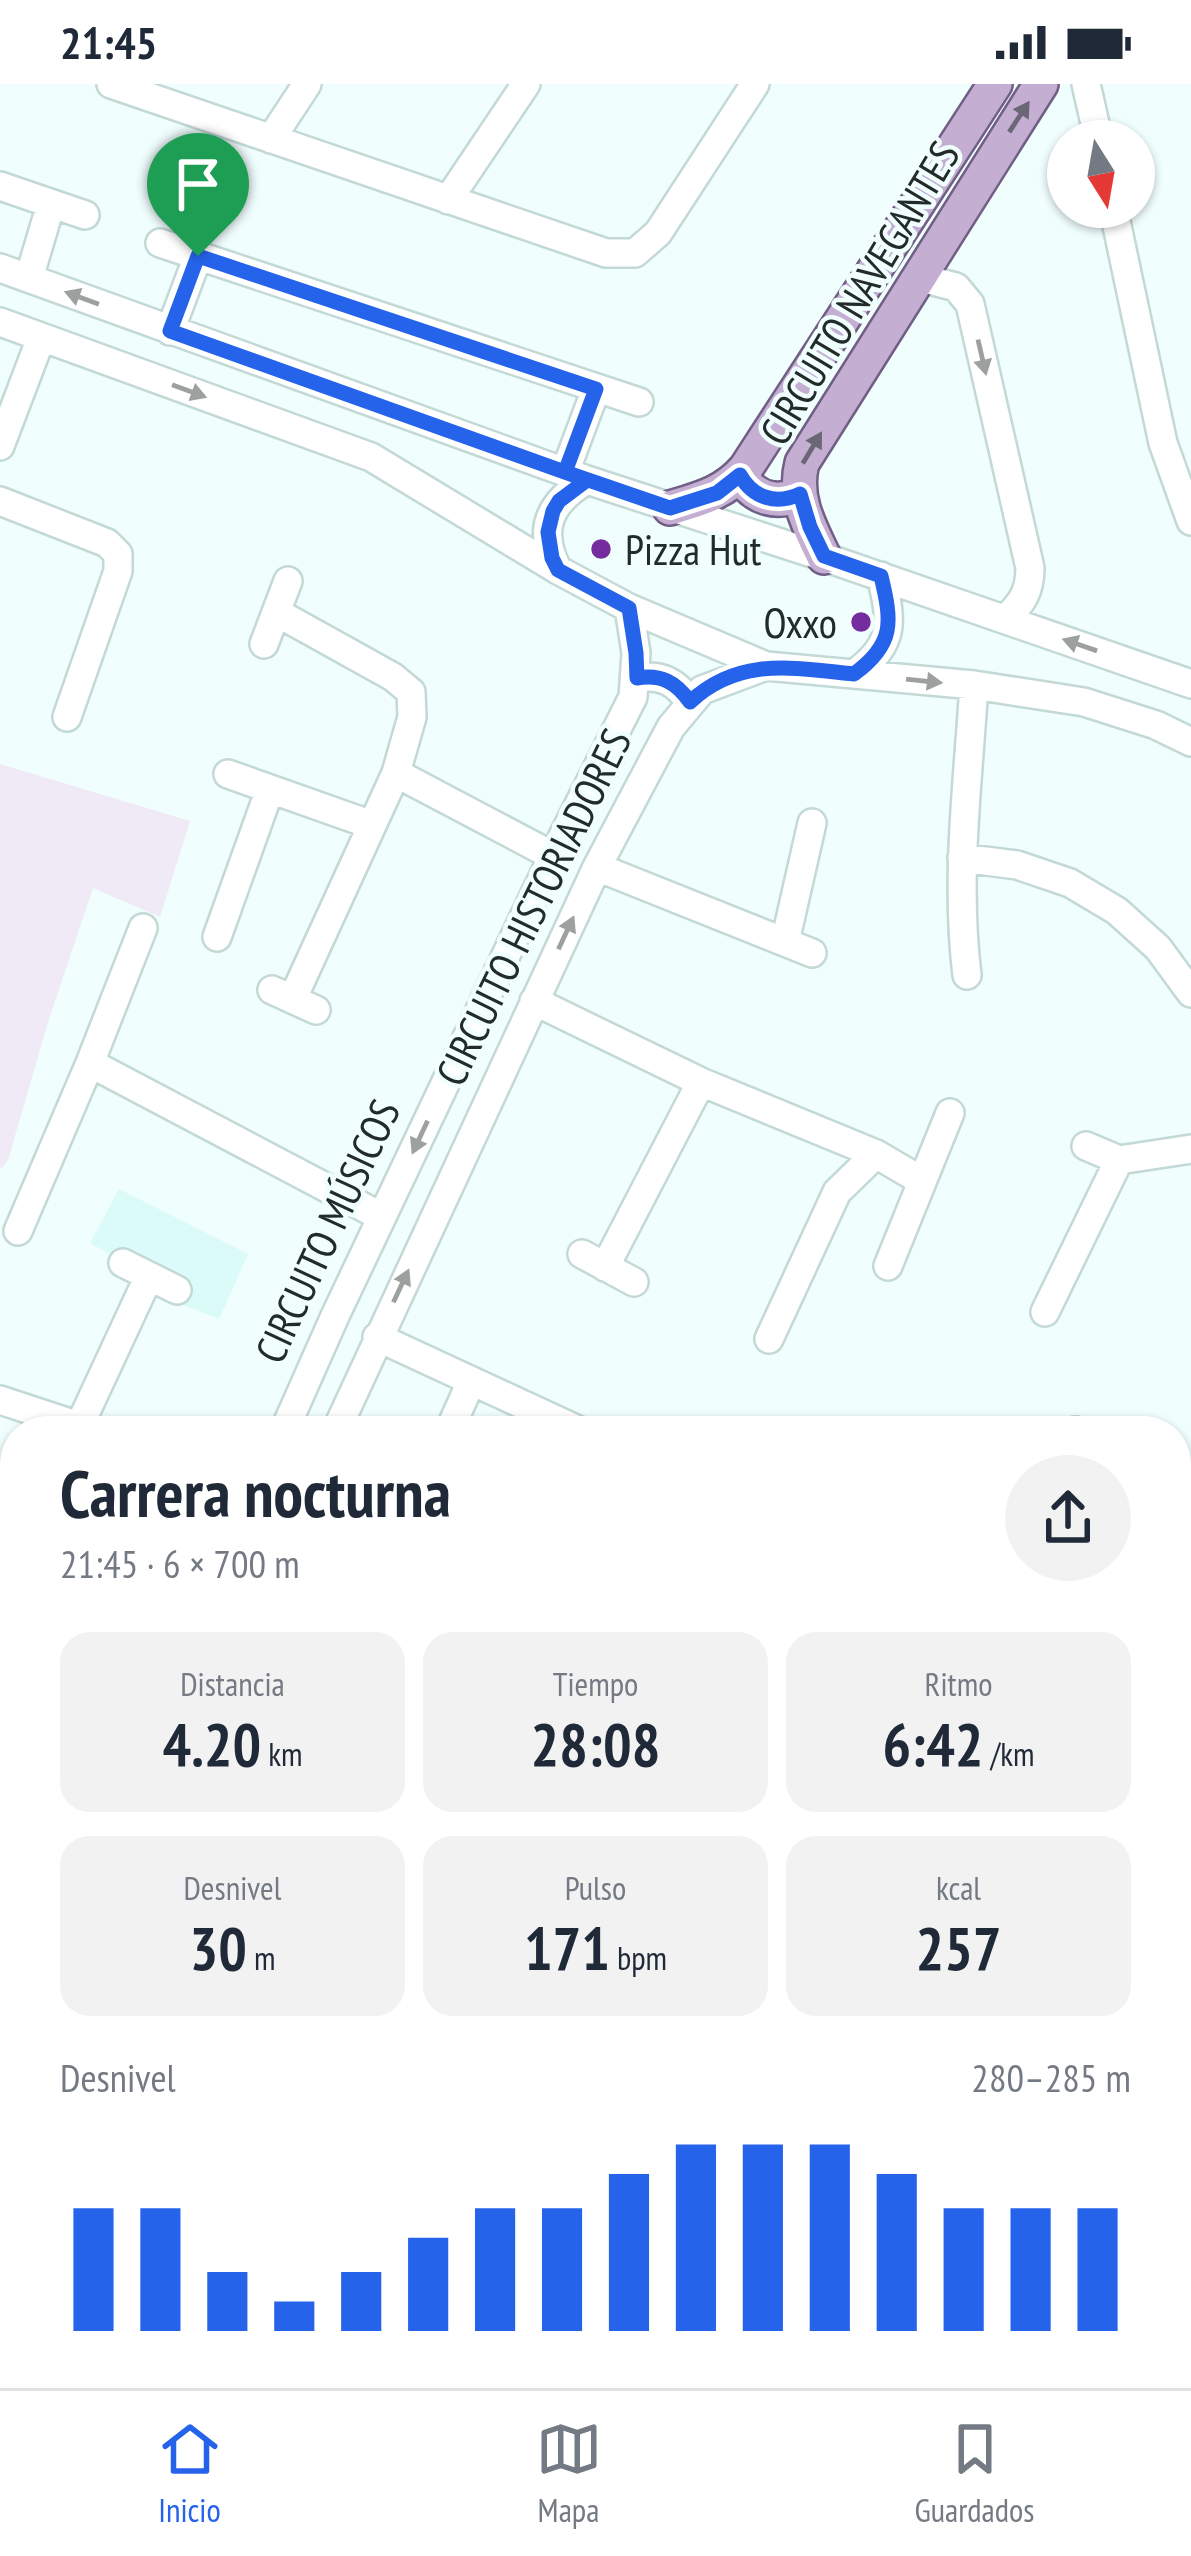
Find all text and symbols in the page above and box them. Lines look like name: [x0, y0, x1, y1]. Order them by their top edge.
text: 21:45: [60, 13, 157, 71]
one-way arrow: [1007, 101, 1029, 134]
north arrow: [1047, 120, 1155, 228]
map controls: [1047, 120, 1155, 228]
street label: CIRCUITO NAVEGANTES: [747, 131, 971, 455]
pin: [147, 133, 249, 256]
icon: arrive: [165, 151, 231, 217]
one-way arrow: [64, 288, 100, 307]
one-way arrow: [973, 339, 992, 376]
one-way arrow: [171, 383, 207, 401]
one-way arrow: [800, 431, 821, 465]
place label: Pizza Hut: [625, 522, 762, 577]
marker: Pizza Hut: [588, 536, 614, 562]
place label: Oxxo: [763, 595, 837, 650]
marker: Oxxo: [848, 609, 874, 635]
one-way arrow: [1062, 635, 1098, 653]
one-way arrow: [906, 672, 943, 691]
street label: CIRCUITO HISTORIADORES: [423, 720, 643, 1094]
one-way arrow: [556, 915, 576, 950]
street label: CIRCUITO MÚSICOS: [242, 1091, 412, 1371]
one-way arrow: [410, 1120, 430, 1155]
one-way arrow: [391, 1268, 411, 1303]
text: Carrera nocturna: [60, 1450, 451, 1535]
button: share: [1005, 1455, 1131, 1581]
text: 21:45 · 6 × 700 m: [60, 1538, 300, 1589]
text: Distancia: [180, 1662, 285, 1705]
text: Tiempo: [553, 1662, 638, 1705]
text: Ritmo: [925, 1662, 992, 1705]
text: 4.20: [162, 1705, 261, 1783]
text: 28:08: [531, 1705, 660, 1783]
text: 6:42: [882, 1705, 984, 1783]
text: km: [261, 1732, 303, 1775]
text: /km: [984, 1732, 1035, 1775]
text: Desnivel: [184, 1866, 281, 1909]
text: Pulso: [565, 1866, 626, 1909]
text: kcal: [936, 1866, 981, 1909]
text: 30: [190, 1909, 247, 1987]
text: 171: [524, 1909, 610, 1987]
text: 257: [915, 1909, 1002, 1987]
text: m: [247, 1936, 275, 1979]
text: bpm: [610, 1936, 667, 1979]
text: Desnivel: [60, 2052, 176, 2103]
text: 280–285 m: [971, 2052, 1131, 2103]
tab: Inicio: [157, 2416, 223, 2531]
tab: Mapa: [536, 2416, 602, 2531]
tab: Guardados: [915, 2416, 1035, 2531]

